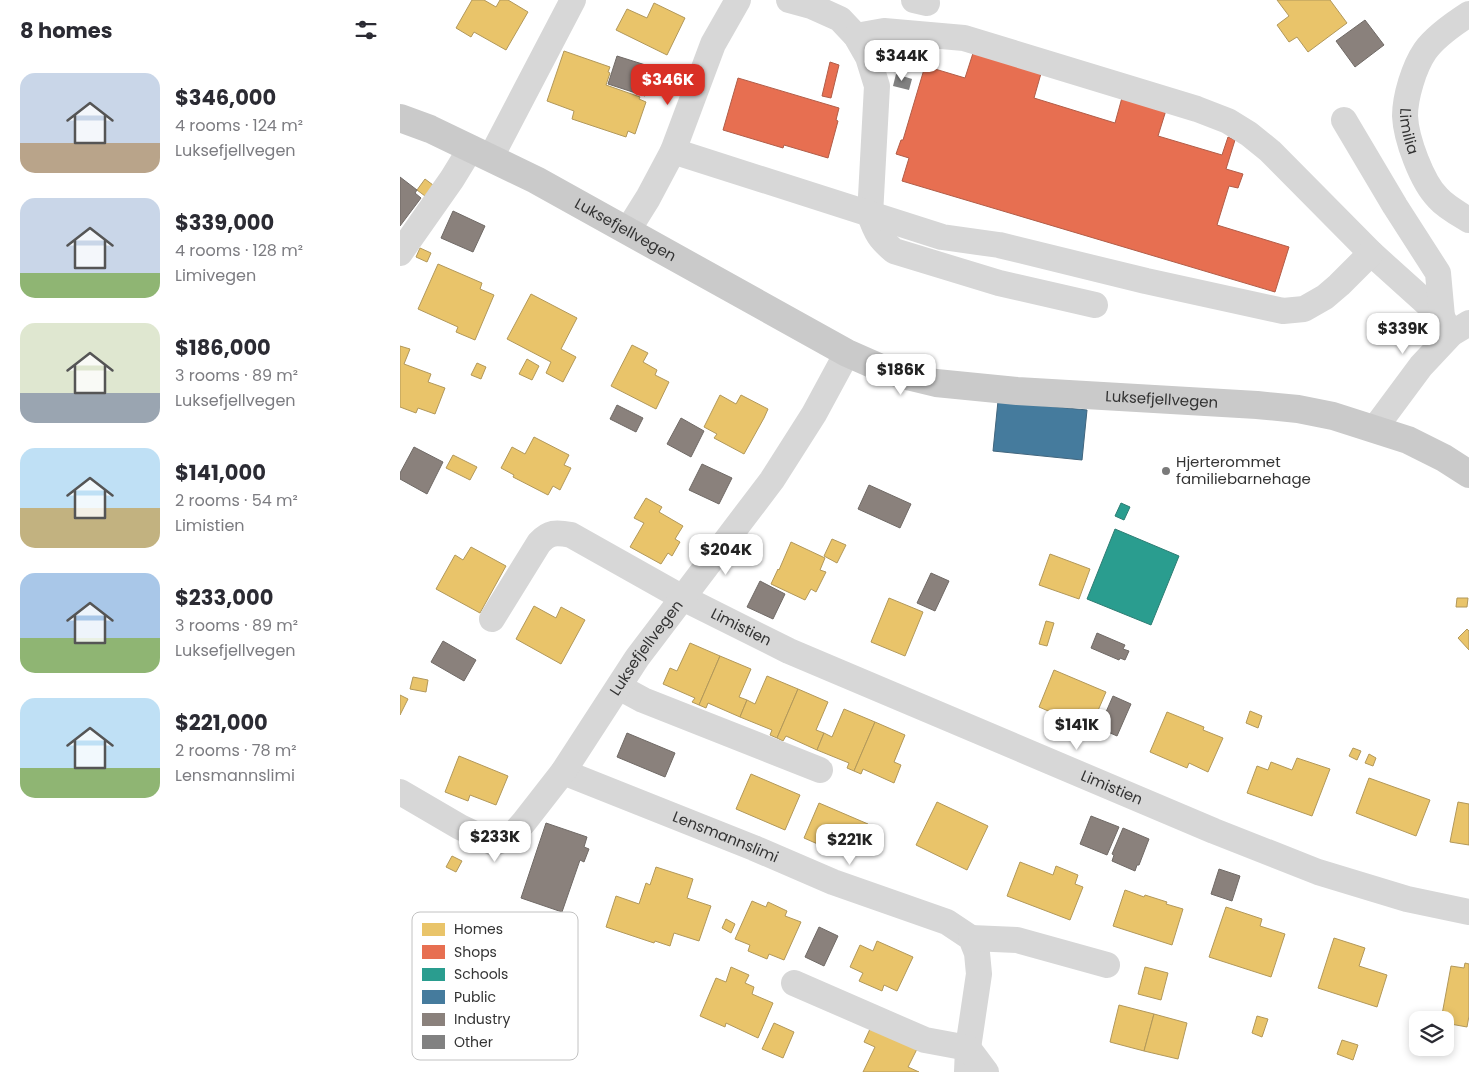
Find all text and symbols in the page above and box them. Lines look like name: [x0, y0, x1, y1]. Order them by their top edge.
text: 8 homes: [20, 16, 112, 45]
icon: filters: [352, 16, 380, 44]
pin: $344K: [867, 39, 937, 82]
text: $344K: [875, 44, 929, 67]
pin: $346K: [633, 64, 703, 106]
text: $346K: [642, 68, 694, 91]
text: $346,000: [175, 83, 276, 112]
icon: home: [60, 93, 120, 153]
street label: Limilia: [1395, 107, 1424, 157]
text: 4 rooms · 124 m²: [175, 114, 303, 137]
text: Luksefjellvegen: [175, 139, 296, 162]
street label: Luksefjellvegen: [571, 193, 680, 266]
text: $339,000: [175, 208, 274, 237]
icon: home: [60, 218, 120, 278]
text: 4 rooms · 128 m²: [175, 239, 303, 262]
text: Limivegen: [175, 264, 256, 287]
pin: $339K: [1368, 312, 1438, 355]
text: $339K: [1378, 317, 1428, 340]
text: $186,000: [175, 333, 271, 362]
icon: home: [60, 343, 120, 403]
pin: $186K: [866, 354, 936, 396]
text: $186K: [877, 358, 925, 381]
text: 3 rooms · 89 m²: [175, 364, 298, 387]
street label: Luksefjellvegen: [1105, 385, 1219, 413]
text: Luksefjellvegen: [175, 389, 296, 412]
place label: Hjerterommet familiebarnehage: [1176, 451, 1311, 489]
text: $141,000: [175, 458, 266, 487]
marker: Hjerterommet familiebarnehage: [1160, 465, 1172, 477]
icon: home: [60, 468, 120, 528]
text: 2 rooms · 54 m²: [175, 489, 298, 512]
text: Limistien: [175, 514, 245, 537]
pin: $204K: [691, 534, 761, 576]
text: $204K: [700, 538, 752, 561]
text: $233,000: [175, 583, 273, 612]
icon: home: [60, 593, 120, 653]
street label: Luksefjellvegen: [604, 595, 687, 699]
street label: Limistien: [707, 603, 775, 651]
text: 3 rooms · 89 m²: [175, 614, 298, 637]
text: Luksefjellvegen: [175, 639, 296, 662]
text: $221,000: [175, 708, 268, 737]
pin: $141K: [1042, 708, 1112, 751]
text: $141K: [1055, 713, 1099, 736]
icon: home: [60, 718, 120, 778]
text: 2 rooms · 78 m²: [175, 739, 297, 762]
text: Lensmannslimi: [175, 764, 295, 787]
street label: Limistien: [1078, 765, 1146, 810]
street label: Lensmannslimi: [670, 806, 782, 867]
pin: $233K: [460, 820, 530, 863]
pin: $221K: [815, 824, 885, 866]
text: $233K: [470, 825, 520, 848]
text: $221K: [827, 828, 873, 851]
legend: [412, 912, 578, 1060]
text: Homes: [454, 919, 503, 939]
text: Shops: [454, 942, 497, 962]
text: Schools: [454, 964, 508, 984]
text: Public: [454, 987, 496, 1007]
text: Industry: [454, 1009, 510, 1029]
map controls: [1409, 1011, 1454, 1056]
button: layers: [1409, 1011, 1454, 1056]
text: Other: [454, 1032, 493, 1052]

